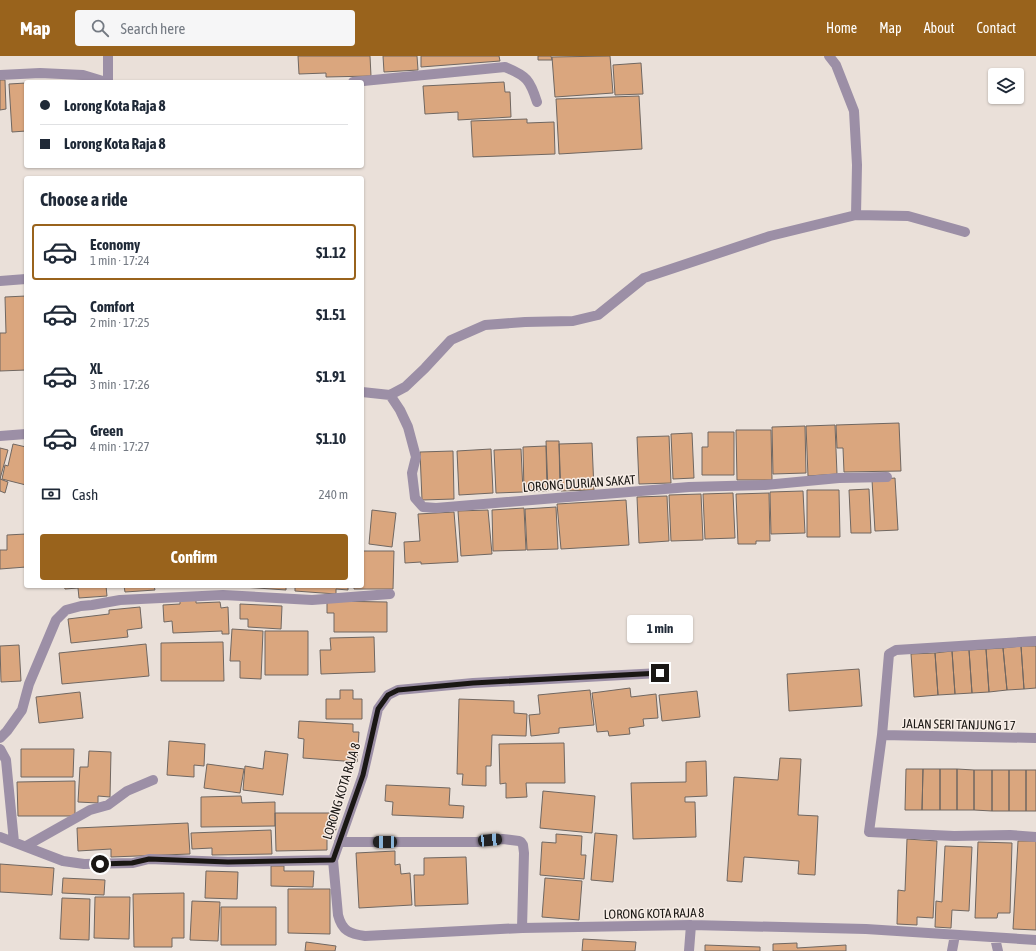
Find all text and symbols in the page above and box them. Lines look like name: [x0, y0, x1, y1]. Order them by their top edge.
search box: [75, 10, 355, 46]
text: Map: [20, 17, 51, 39]
icon: search: [89, 17, 111, 39]
text: Search here: [121, 20, 185, 37]
text: Home: [826, 20, 857, 36]
text: Map: [879, 20, 902, 36]
text: About: [924, 20, 955, 36]
text: Contact: [977, 20, 1016, 36]
map controls: [988, 68, 1024, 104]
button: layers: [988, 68, 1024, 104]
text: Lorong Kota Raja 8: [64, 97, 166, 114]
text: Lorong Kota Raja 8: [64, 135, 166, 152]
text: Choose a ride: [40, 189, 128, 210]
icon: car: [42, 234, 78, 270]
text: Economy: [90, 236, 140, 253]
text: $1.12: [316, 244, 346, 261]
text: 1 min · 17:24: [90, 253, 150, 268]
icon: car: [42, 296, 78, 332]
text: Comfort: [90, 298, 134, 315]
text: $1.51: [316, 306, 346, 323]
text: 2 min · 17:25: [90, 315, 150, 330]
icon: car: [42, 358, 78, 394]
text: XL: [90, 360, 103, 377]
text: $1.91: [316, 368, 346, 385]
text: 3 min · 17:26: [90, 377, 150, 392]
icon: car: [42, 420, 78, 456]
text: Green: [90, 422, 123, 439]
text: $1.10: [316, 430, 346, 447]
text: 4 min · 17:27: [90, 439, 150, 454]
street label: LORONG DURIAN SAKAT: [522, 472, 636, 495]
icon: cash: [40, 483, 62, 505]
text: Cash: [72, 486, 98, 503]
text: 240 m: [319, 487, 348, 502]
button: Confirm: [40, 534, 348, 580]
callout: 1 min: [627, 615, 693, 643]
text: 1 min: [647, 621, 673, 636]
route end: [651, 664, 669, 682]
street label: JALAN SERI TANJUNG 17: [902, 716, 1016, 733]
street label: LORONG KOTA RAJA 8: [320, 741, 363, 841]
car: [478, 833, 502, 847]
car: [373, 836, 397, 848]
route start: [91, 855, 109, 873]
street label: LORONG KOTA RAJA 8: [604, 905, 704, 922]

